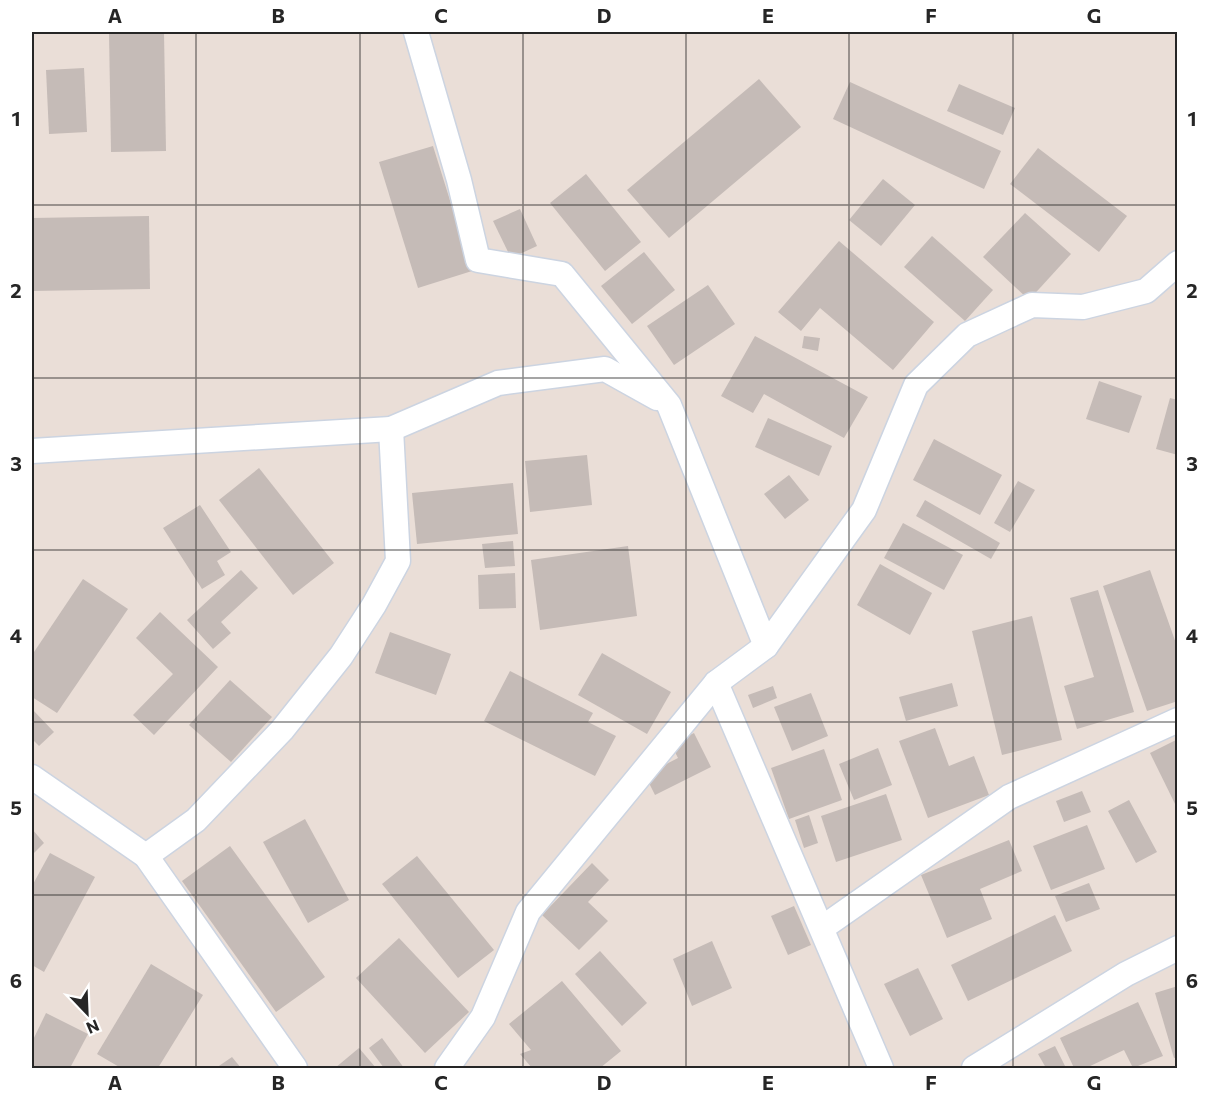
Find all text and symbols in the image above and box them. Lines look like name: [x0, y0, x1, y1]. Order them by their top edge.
text: A: [108, 3, 122, 27]
text: B: [271, 3, 285, 27]
text: C: [434, 3, 448, 27]
text: D: [597, 3, 611, 27]
text: E: [762, 3, 774, 27]
text: F: [925, 3, 937, 27]
text: G: [1087, 3, 1101, 27]
text: 1: [11, 106, 21, 130]
text: 1: [1187, 106, 1197, 130]
text: 2: [10, 278, 22, 302]
text: 2: [1186, 278, 1198, 302]
text: 3: [10, 451, 22, 475]
text: 3: [1186, 451, 1198, 475]
text: 4: [10, 623, 22, 647]
text: 4: [1186, 623, 1198, 647]
text: 5: [10, 795, 22, 819]
text: 5: [1186, 795, 1198, 819]
text: 6: [10, 968, 22, 992]
text: 6: [1186, 968, 1198, 992]
north arrow: [57, 983, 117, 1043]
text: N: [84, 1016, 102, 1038]
text: A: [108, 1070, 122, 1094]
text: B: [271, 1070, 285, 1094]
text: C: [434, 1070, 448, 1094]
text: D: [597, 1070, 611, 1094]
text: E: [762, 1070, 774, 1094]
text: F: [925, 1070, 937, 1094]
text: G: [1087, 1070, 1101, 1094]

